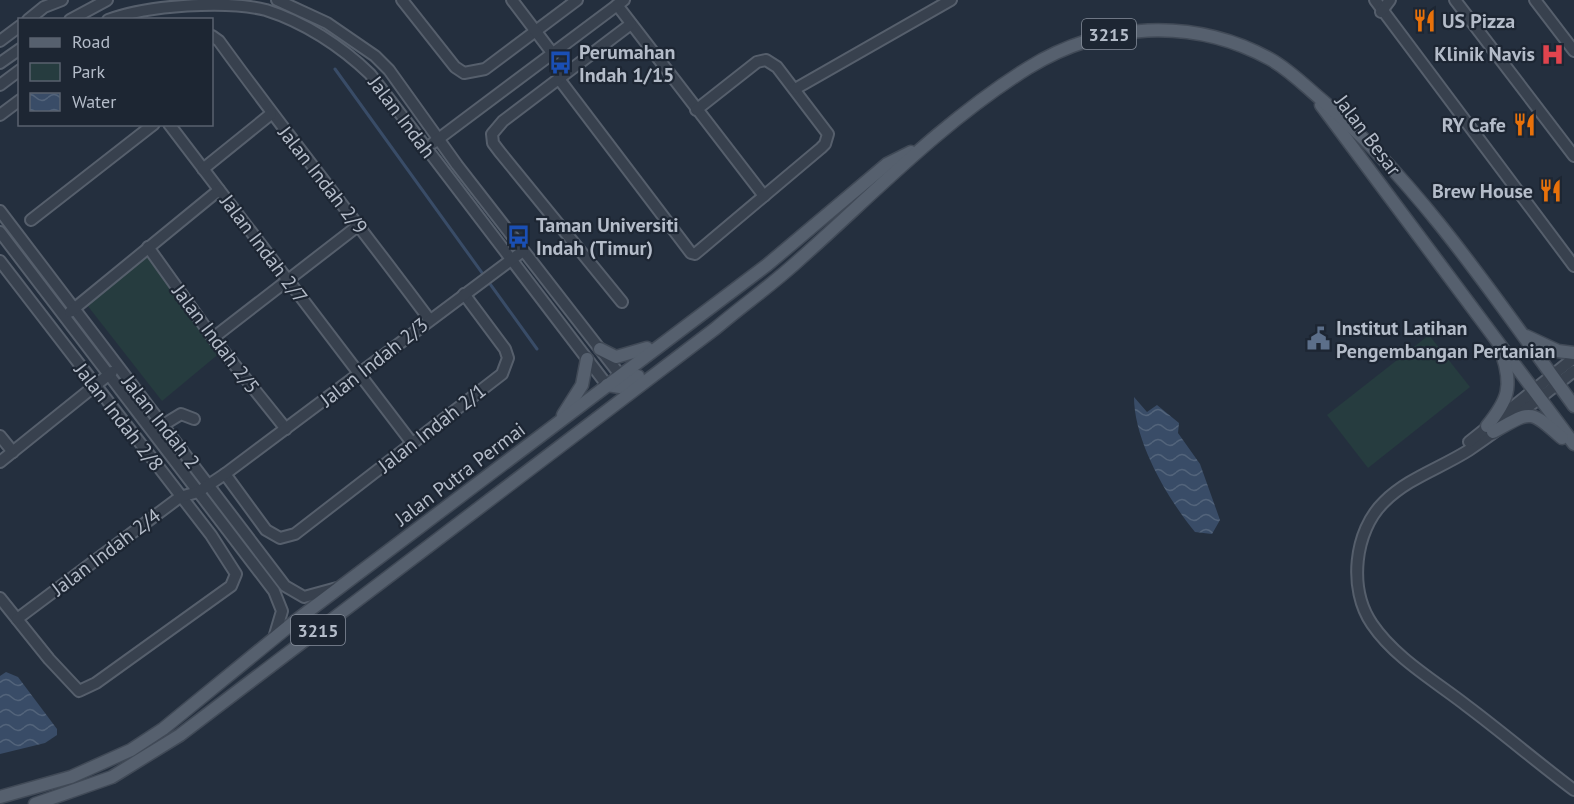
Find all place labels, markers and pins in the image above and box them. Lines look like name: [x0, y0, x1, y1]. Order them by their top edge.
restaurant icon: US Pizza: [1411, 8, 1437, 34]
place label: US Pizza: [1442, 8, 1515, 34]
place label: Perumahan Indah 1/15: [579, 39, 675, 88]
place label: Klinik Navis: [1434, 41, 1535, 67]
hospital icon: Klinik Navis: [1540, 41, 1566, 67]
bus stop icon: Perumahan Indah 1/15: [548, 50, 574, 76]
place label: RY Cafe: [1442, 112, 1506, 138]
restaurant icon: RY Cafe: [1511, 112, 1537, 138]
place label: Brew House: [1432, 178, 1533, 204]
restaurant icon: Brew House: [1538, 178, 1564, 204]
place label: Taman Universiti Indah (Timur): [536, 212, 679, 261]
bus stop icon: Taman Universiti Indah (Timur): [505, 223, 531, 249]
place label: Institut Latihan Pengembangan Pertanian: [1336, 315, 1555, 364]
public building icon: Institut Latihan Pengembangan Pertanian: [1305, 326, 1331, 352]

